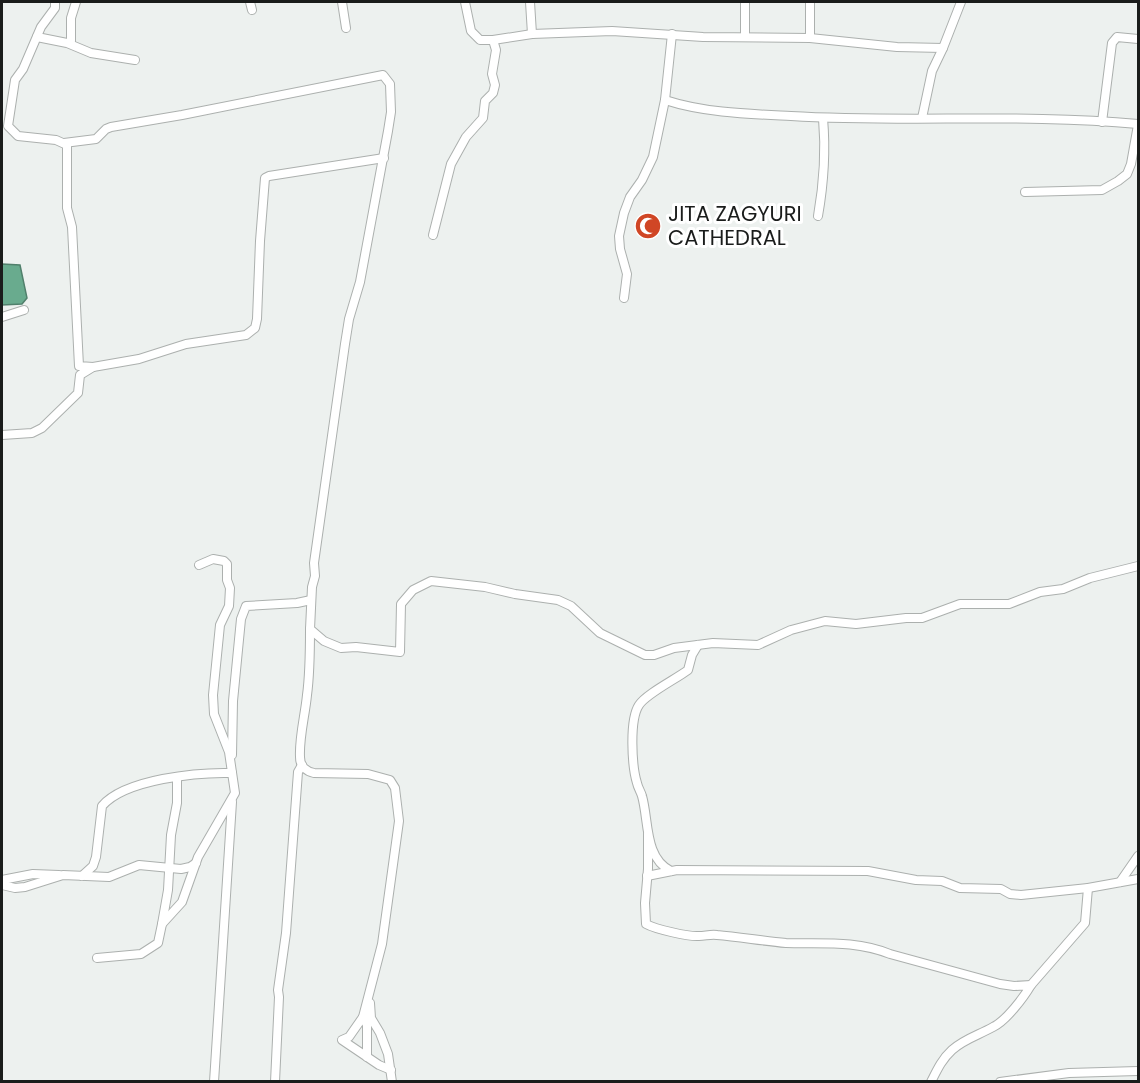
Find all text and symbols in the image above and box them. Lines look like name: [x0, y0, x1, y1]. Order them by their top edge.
place label: JITA ZAGYURI CATHEDRAL: [668, 199, 802, 252]
mosque icon: JITA ZAGYURI CATHEDRAL: [633, 211, 663, 241]

